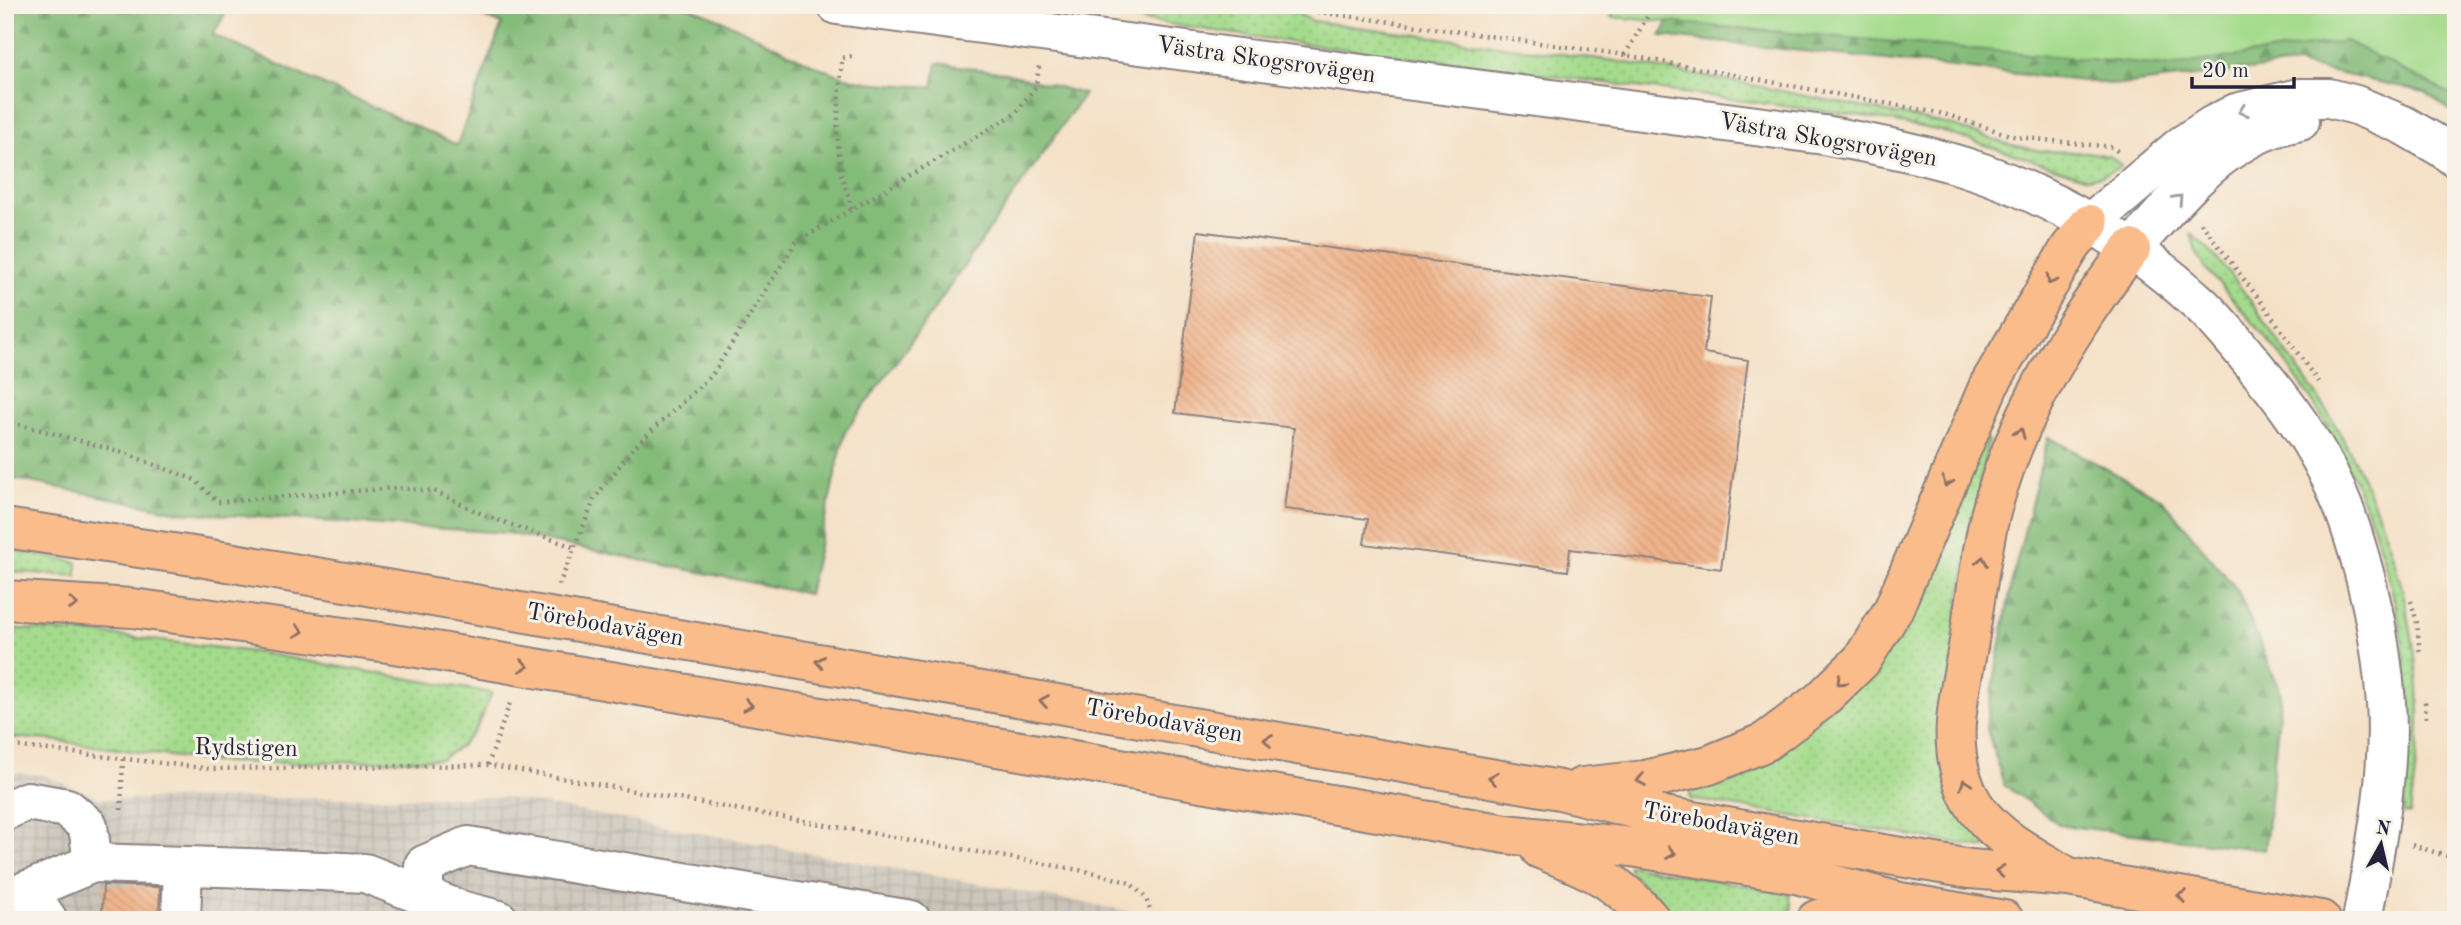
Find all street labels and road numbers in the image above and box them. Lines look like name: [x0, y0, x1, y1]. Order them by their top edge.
street label: Västra Skogsrovägen: [1155, 34, 1377, 88]
street label: Västra Skogsrovägen: [1717, 110, 1939, 172]
street label: Törebodavägen: [524, 600, 686, 652]
street label: Törebodavägen: [1083, 696, 1245, 748]
street label: Rydstigen: [194, 736, 298, 762]
street label: Törebodavägen: [1640, 799, 1802, 851]

